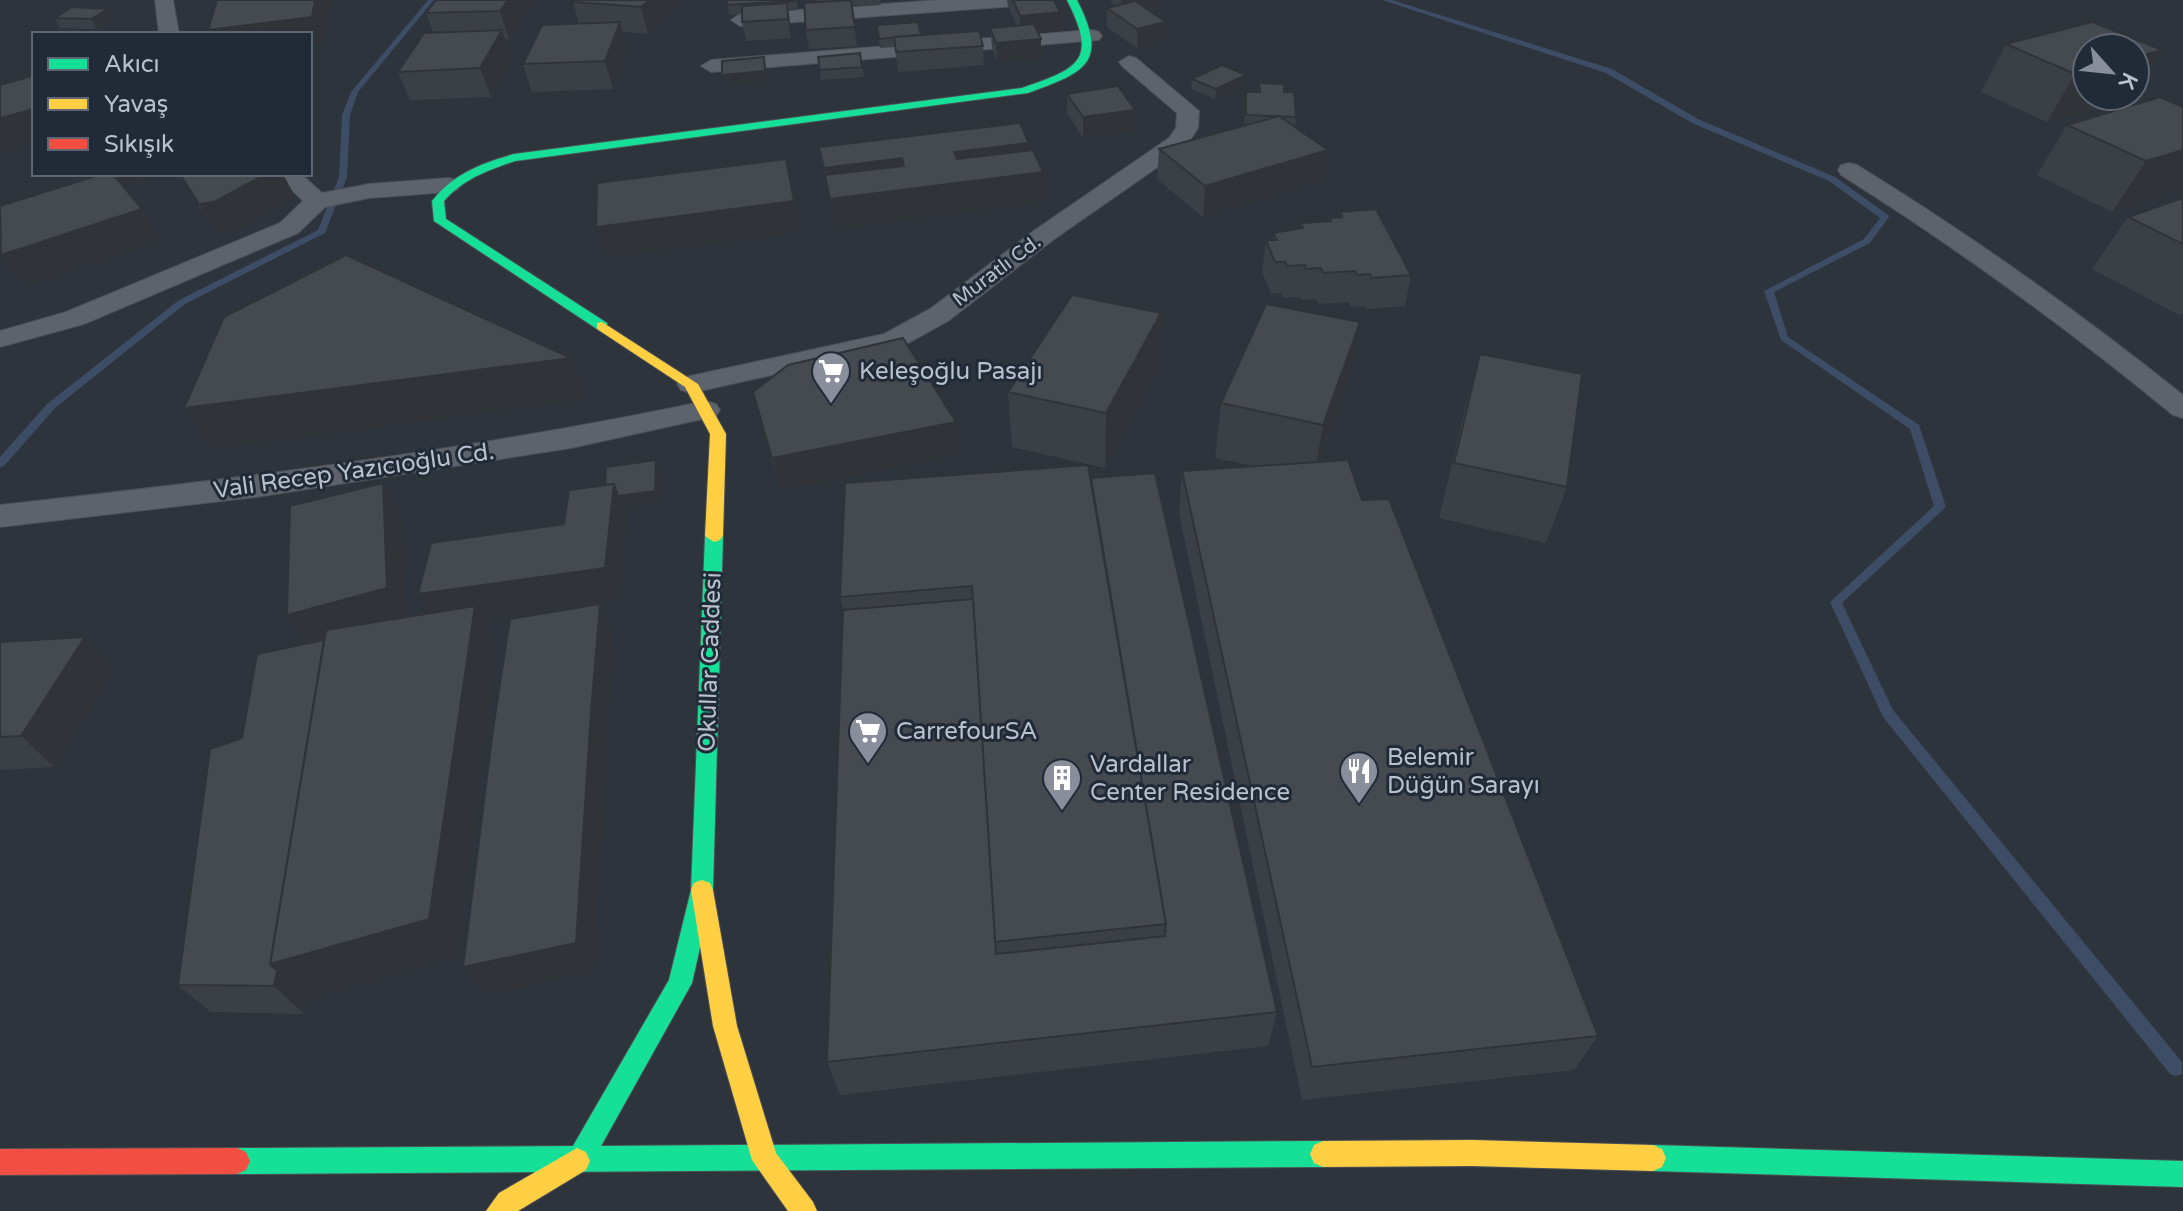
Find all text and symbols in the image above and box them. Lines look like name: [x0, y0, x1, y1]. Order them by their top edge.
legend: [32, 32, 312, 176]
north arrow: [2071, 32, 2151, 112]
text: Akıcı: [104, 50, 160, 79]
text: K: [2113, 68, 2143, 93]
text: Yavaş: [104, 90, 168, 119]
text: Sıkışık: [104, 130, 174, 159]
street label: Muratlı Cd.: [948, 230, 1046, 312]
supermarket icon: Keleşoğlu Pasajı: [810, 350, 852, 405]
place label: Keleşoğlu Pasajı: [859, 357, 1042, 386]
street label: Vali Recep Yazıcıoğlu Cd.: [212, 437, 496, 505]
street label: Okullar Caddesi: [692, 572, 728, 752]
supermarket icon: CarrefourSA: [847, 710, 889, 765]
place label: CarrefourSA: [896, 717, 1037, 746]
place label: Belemir Düğün Sarayı: [1387, 743, 1540, 800]
place label: Vardallar Center Residence: [1090, 750, 1290, 807]
restaurant icon: Belemir Düğün Sarayı: [1338, 750, 1380, 805]
building icon: Vardallar Center Residence: [1041, 757, 1083, 812]

